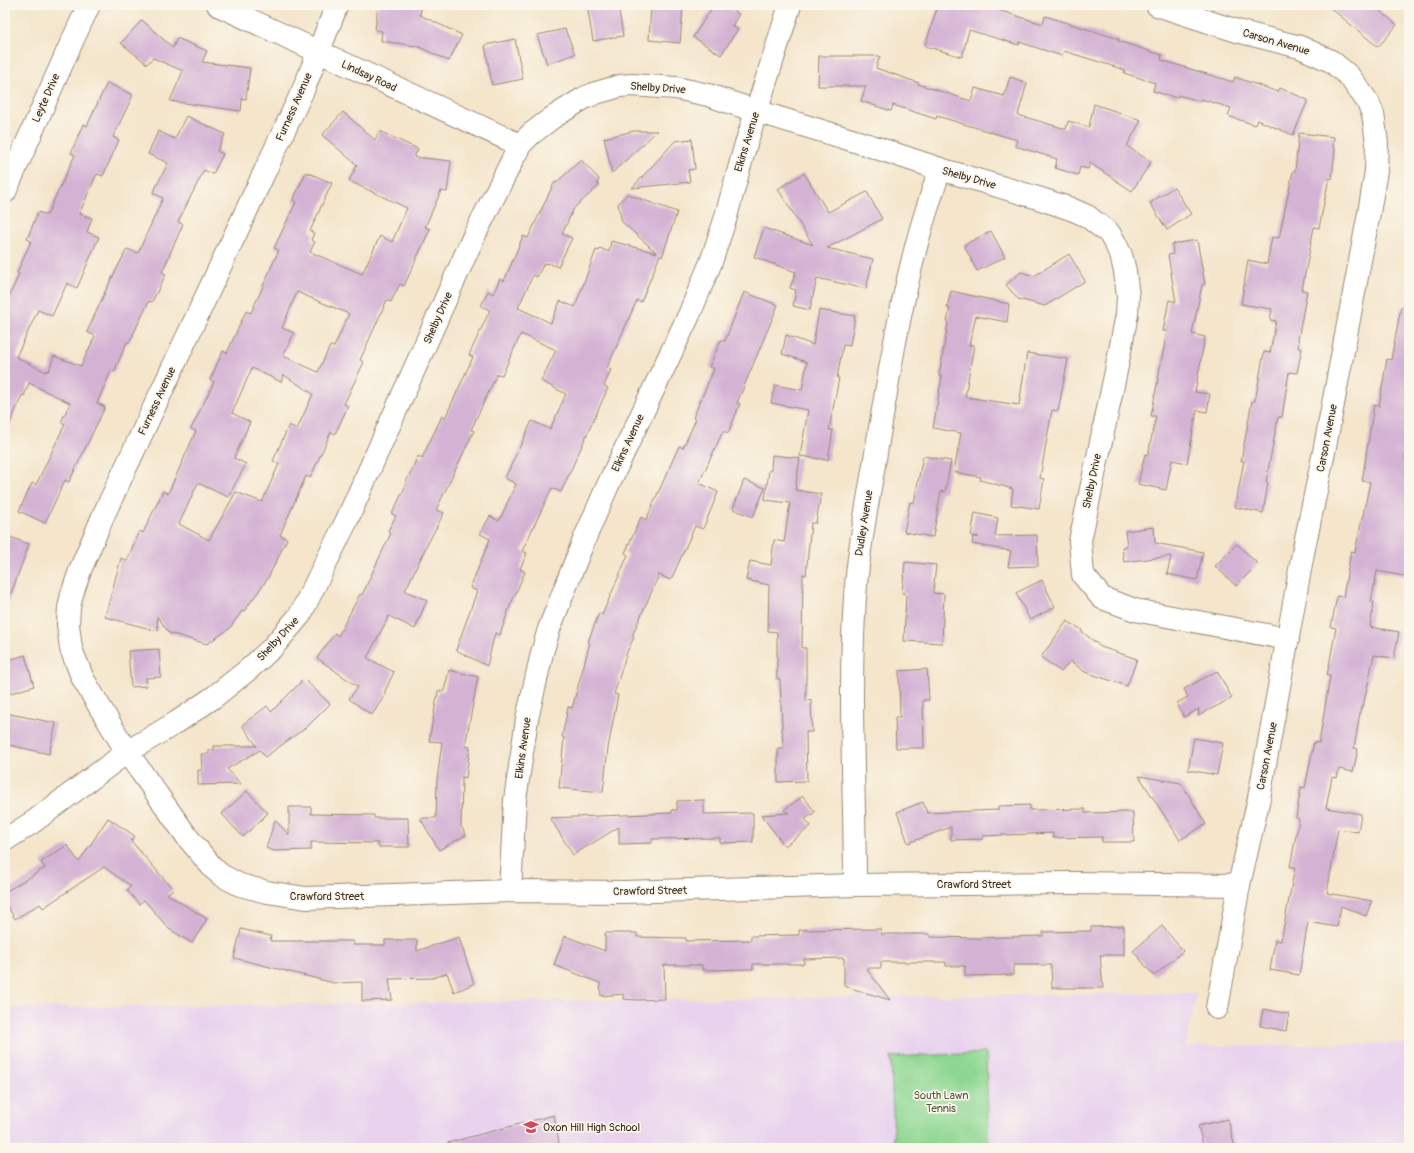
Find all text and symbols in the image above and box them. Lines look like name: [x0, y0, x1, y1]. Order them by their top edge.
street label: Carson Avenue: [1241, 26, 1311, 58]
street label: Lindsay Road: [339, 58, 399, 94]
street label: Furness Avenue: [273, 70, 315, 143]
street label: Leyte Drive: [29, 71, 63, 124]
street label: Shelby Drive: [630, 80, 687, 96]
street label: Elkins Avenue: [732, 110, 762, 174]
street label: Shelby Drive: [940, 164, 998, 192]
street label: Shelby Drive: [421, 289, 455, 346]
street label: Furness Avenue: [136, 364, 179, 437]
street label: Carson Avenue: [1314, 402, 1340, 473]
street label: Elkins Avenue: [609, 412, 647, 474]
street label: Shelby Drive: [1080, 452, 1104, 510]
street label: Dudley Avenue: [852, 489, 876, 557]
street label: Shelby Drive: [254, 614, 302, 664]
street label: Elkins Avenue: [512, 716, 534, 780]
street label: Carson Avenue: [1254, 720, 1280, 791]
street label: Crawford Street: [937, 878, 1012, 891]
street label: Crawford Street: [613, 884, 688, 898]
street label: Crawford Street: [290, 890, 365, 903]
park label: South Lawn Tennis: [914, 1089, 968, 1115]
school or university icon: Oxon Hill High School: [522, 1118, 540, 1136]
place label: Oxon Hill High School: [543, 1121, 640, 1134]

